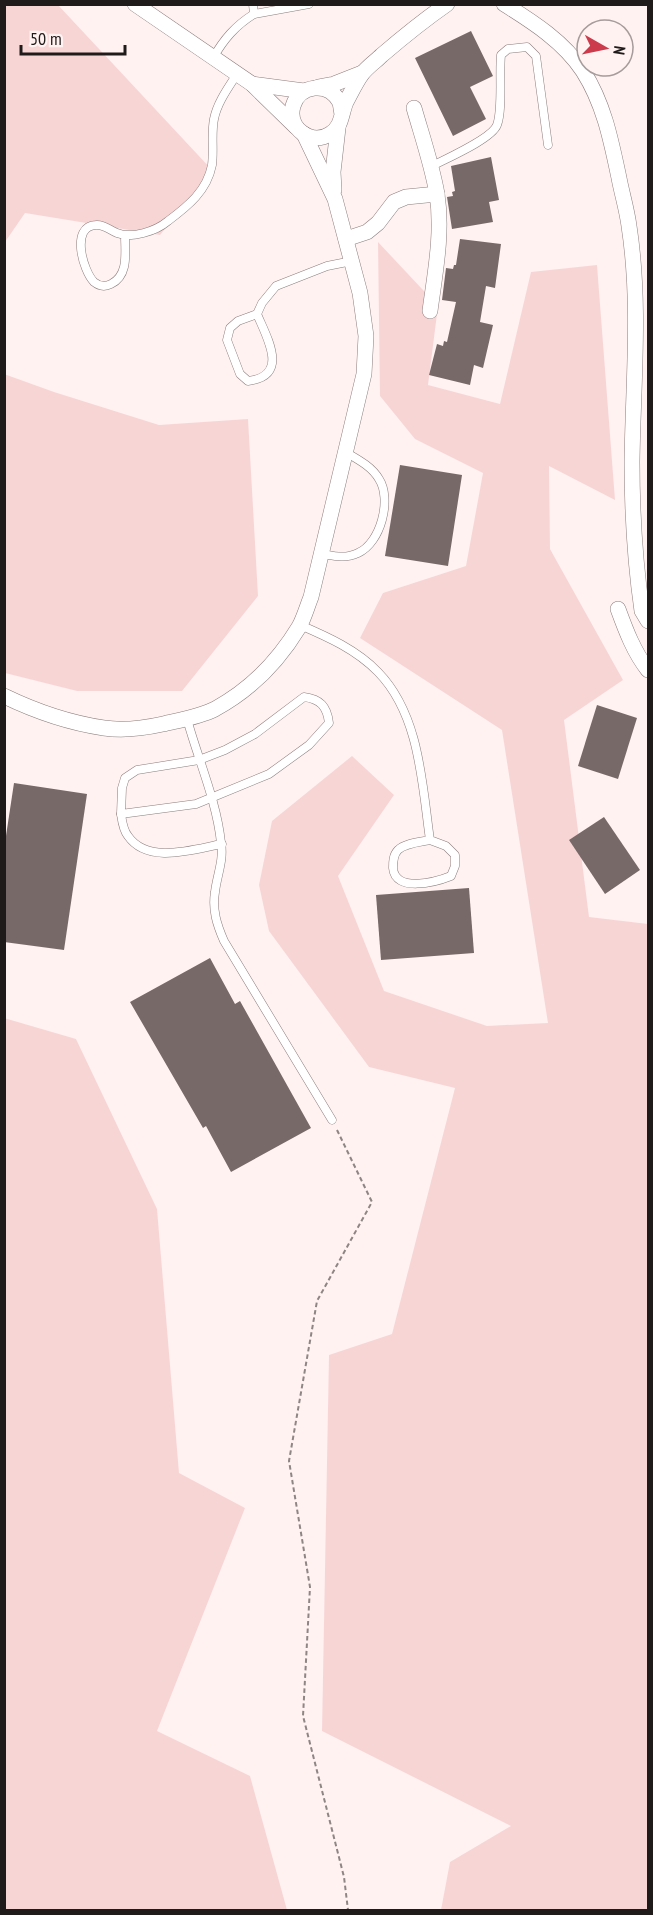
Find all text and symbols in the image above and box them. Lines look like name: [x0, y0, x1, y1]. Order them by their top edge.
scale bar: [21, 18, 124, 56]
north arrow: [575, 18, 635, 78]
text: 50 m: [30, 27, 62, 50]
text: N: [609, 45, 630, 56]

